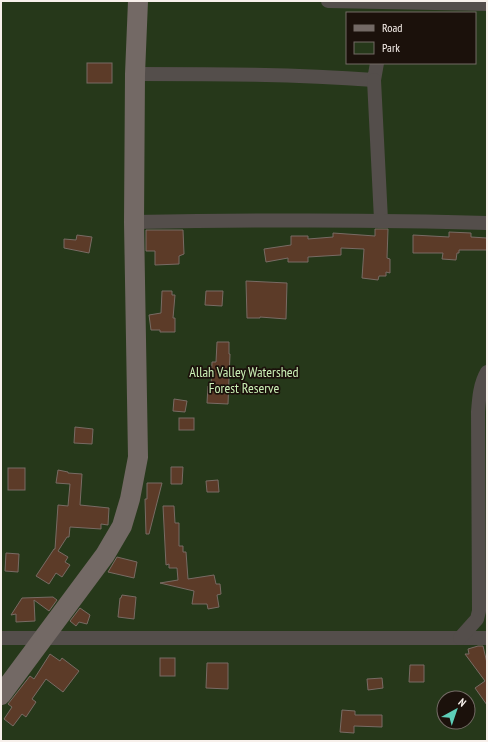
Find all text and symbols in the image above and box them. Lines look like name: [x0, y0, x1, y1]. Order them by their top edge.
legend: [346, 12, 476, 64]
text: Road: [382, 20, 402, 35]
text: Park: [382, 40, 400, 55]
park label: Allah Valley Watershed Forest Reserve: [189, 363, 299, 397]
north arrow: [436, 690, 476, 730]
text: N: [456, 695, 469, 710]

